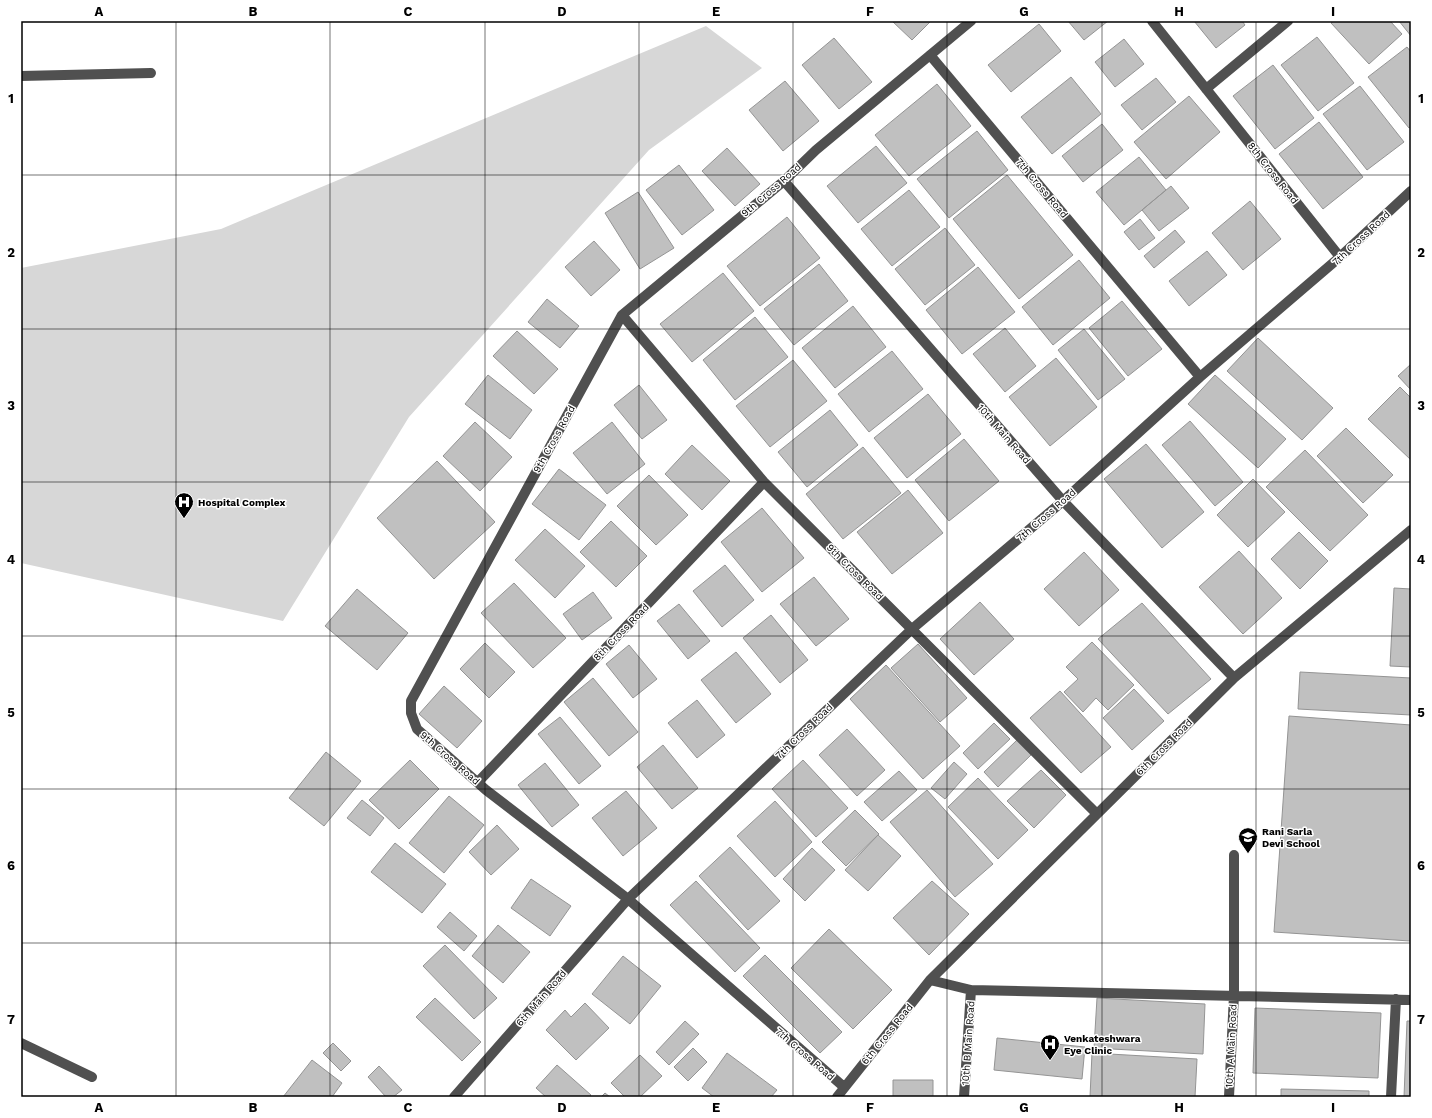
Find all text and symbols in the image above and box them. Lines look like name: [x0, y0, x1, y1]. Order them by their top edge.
text: A: [95, 4, 104, 19]
text: B: [249, 4, 258, 19]
text: C: [404, 4, 413, 19]
text: D: [557, 4, 567, 19]
text: E: [712, 4, 720, 19]
text: F: [866, 4, 874, 19]
text: G: [1019, 4, 1029, 19]
text: H: [1174, 4, 1184, 19]
text: I: [1331, 4, 1335, 19]
text: 1: [8, 91, 14, 106]
text: 1: [1418, 91, 1424, 106]
street label: 8th Cross Road: [1246, 140, 1300, 206]
street label: 7th Cross Road: [1014, 156, 1070, 220]
street label: 9th Cross Road: [739, 161, 803, 219]
street label: 7th Cross Road: [1330, 209, 1392, 267]
text: 2: [7, 245, 15, 260]
text: 2: [1417, 245, 1425, 260]
text: 3: [7, 398, 15, 413]
text: 3: [1417, 398, 1425, 413]
street label: 10th Main Road: [975, 402, 1033, 466]
street label: 9th Cross Road: [531, 403, 577, 475]
street label: 7th Cross Road: [1014, 486, 1078, 544]
hospital icon: Hospital Complex: [173, 491, 195, 519]
place label: Hospital Complex: [198, 497, 285, 508]
street label: 9th Cross Road: [825, 542, 885, 602]
text: 4: [7, 552, 16, 567]
text: 4: [1417, 552, 1426, 567]
street label: 8th Cross Road: [591, 601, 651, 663]
street label: 7th Cross Road: [773, 701, 835, 761]
text: 5: [7, 705, 15, 720]
text: 5: [1417, 705, 1425, 720]
street label: 6th Cross Road: [1134, 717, 1194, 777]
street label: 9th Cross Road: [418, 729, 482, 787]
school or university icon: Rani Sarla Devi School: [1237, 826, 1259, 854]
place label: Rani Sarla Devi School: [1262, 826, 1320, 849]
text: 6: [7, 858, 15, 873]
text: 6: [1417, 858, 1425, 873]
street label: 6th Main Road: [514, 968, 568, 1028]
street label: 10th B Main Road: [960, 1000, 976, 1086]
street label: 6th Cross Road: [859, 1001, 915, 1067]
street label: 10th A Main Road: [1223, 1004, 1239, 1088]
text: 7: [7, 1012, 15, 1027]
text: 7: [1417, 1012, 1425, 1027]
street label: 7th Cross Road: [773, 1025, 837, 1083]
hospital icon: Venkateshwara Eye Clinic: [1039, 1033, 1061, 1061]
place label: Venkateshwara Eye Clinic: [1064, 1033, 1141, 1056]
text: A: [95, 1100, 104, 1115]
text: B: [249, 1100, 258, 1115]
text: C: [404, 1100, 413, 1115]
text: D: [557, 1100, 567, 1115]
text: E: [712, 1100, 720, 1115]
text: F: [866, 1100, 874, 1115]
text: G: [1019, 1100, 1029, 1115]
text: H: [1174, 1100, 1184, 1115]
text: I: [1331, 1100, 1335, 1115]

